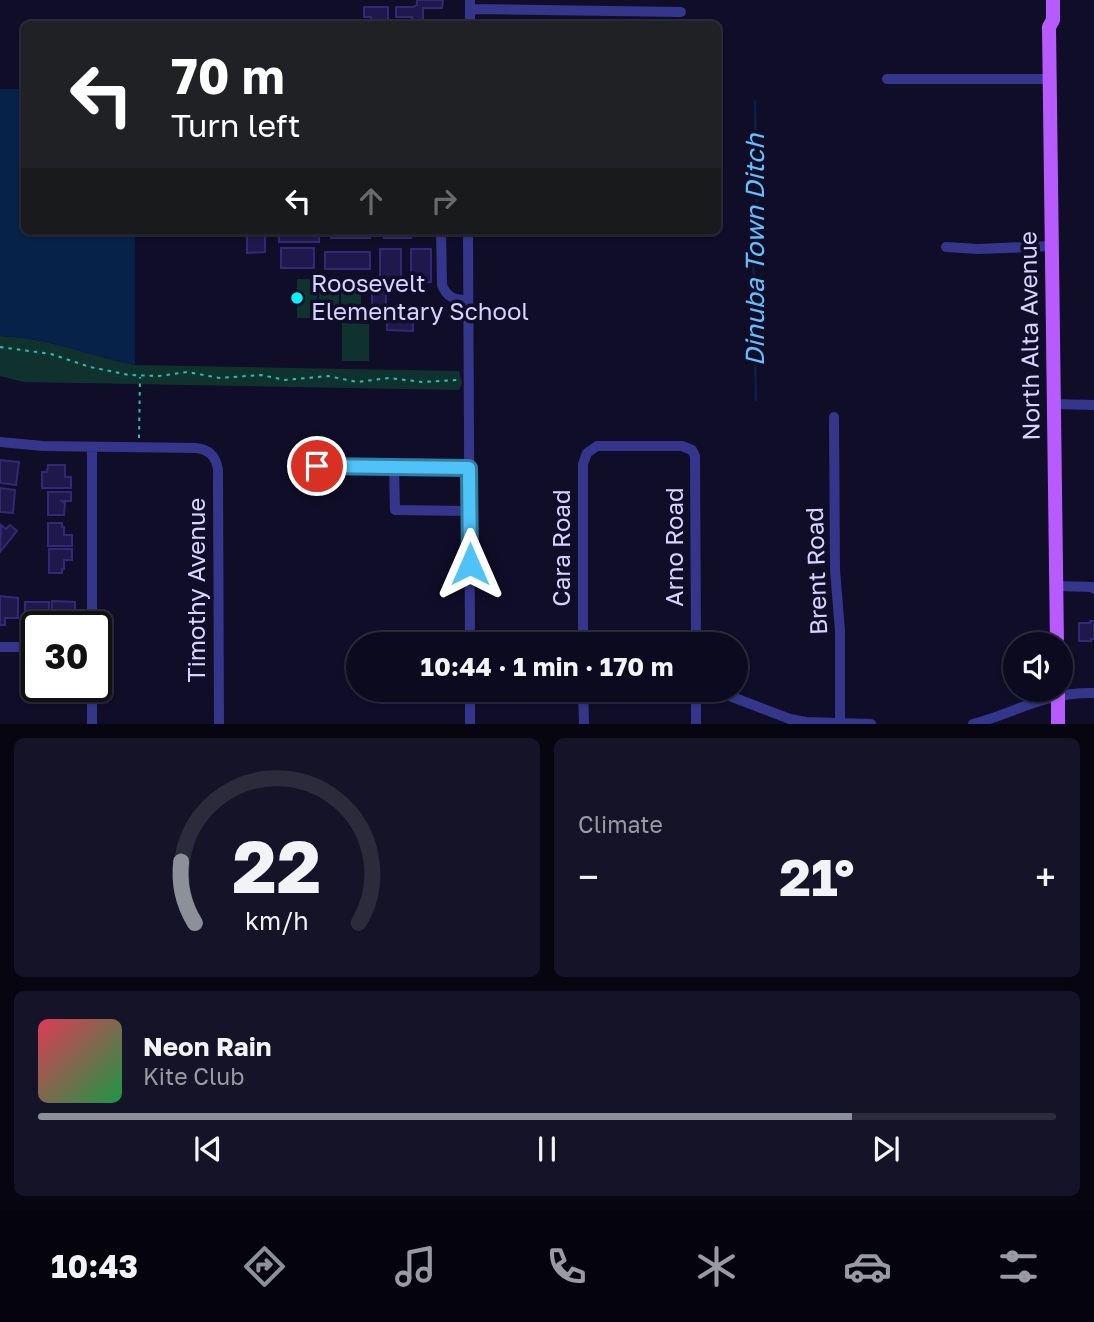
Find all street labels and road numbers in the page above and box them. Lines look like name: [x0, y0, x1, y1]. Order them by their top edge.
street label: North Alta Avenue: [1012, 231, 1045, 441]
street label: Arno Road: [659, 487, 688, 607]
street label: Cara Road: [546, 489, 575, 607]
street label: Timothy Avenue: [181, 498, 210, 683]
street label: Brent Road: [799, 507, 832, 636]

